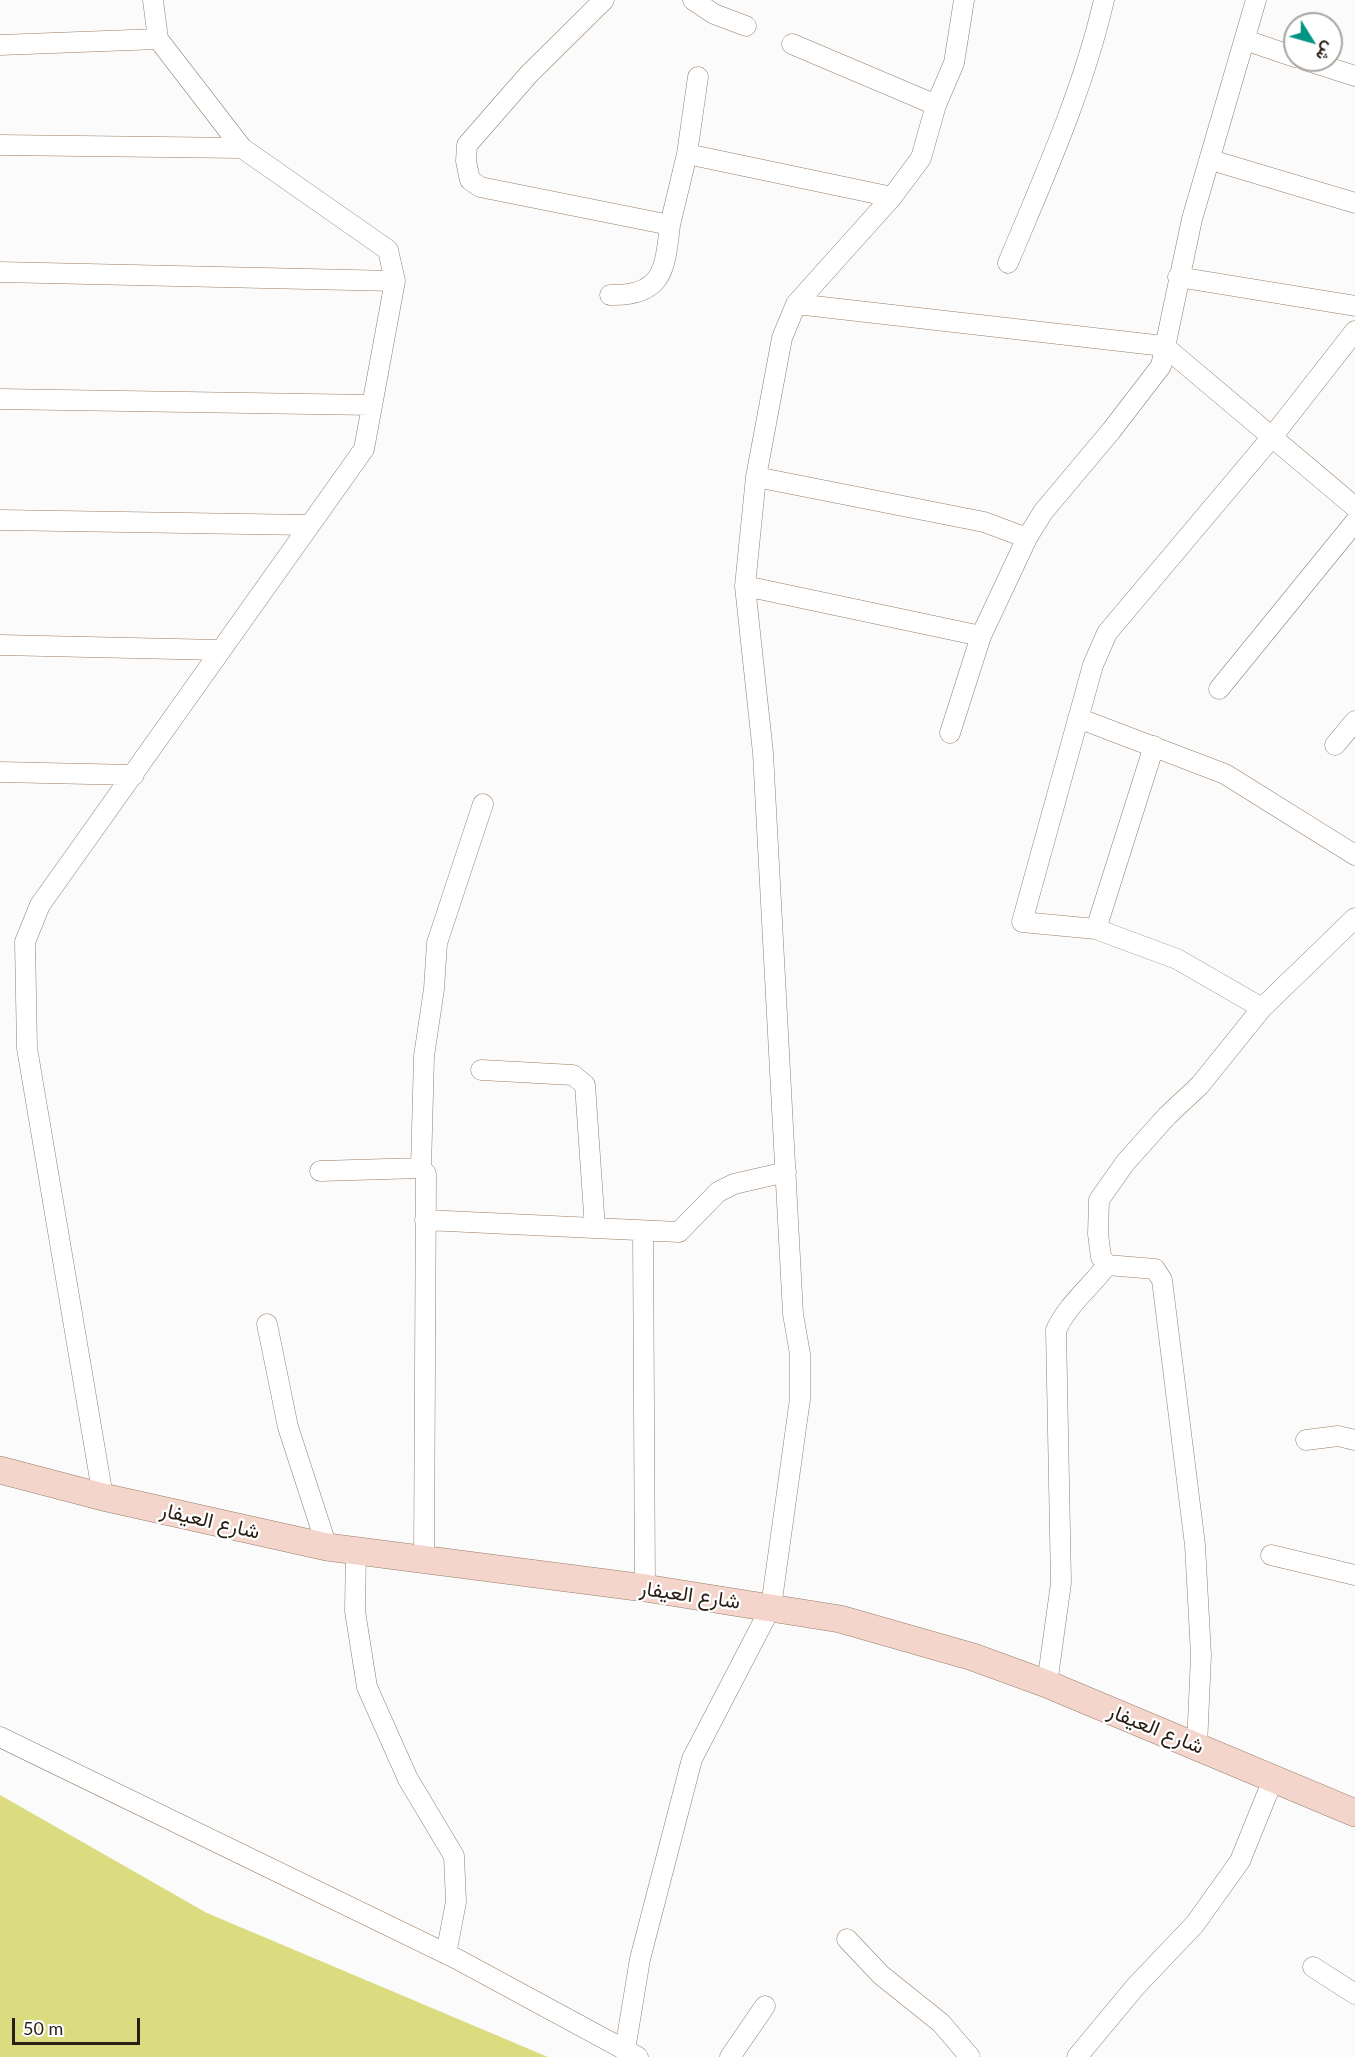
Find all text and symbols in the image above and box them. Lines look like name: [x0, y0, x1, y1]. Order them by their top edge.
north arrow: [1283, 12, 1343, 72]
text: ش: [1313, 39, 1340, 65]
street label: شارع العيفار: [158, 1497, 262, 1545]
street label: شارع العيفار: [638, 1575, 742, 1615]
street label: شارع العيفار: [1104, 1698, 1208, 1760]
scale bar: [15, 2006, 142, 2044]
text: 50 m: [23, 2017, 63, 2039]

